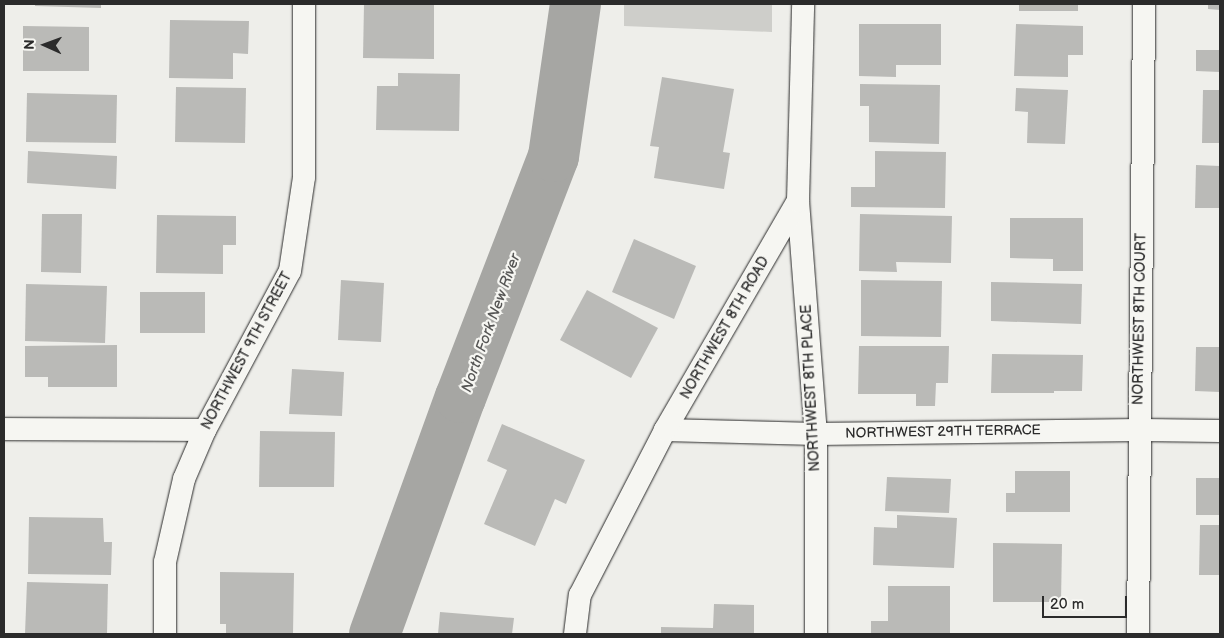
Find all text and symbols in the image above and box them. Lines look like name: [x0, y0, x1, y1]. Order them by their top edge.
north arrow: [20, 20, 70, 70]
text: N: [21, 39, 38, 50]
street label: NORTHWEST 8TH COURT: [1130, 233, 1150, 405]
water label: North Fork New River: [458, 251, 524, 395]
street label: NORTHWEST 8TH ROAD: [677, 254, 773, 402]
street label: NORTHWEST 9TH STREET: [198, 269, 296, 433]
street label: NORTHWEST 8TH PLACE: [798, 304, 824, 472]
street label: NORTHWEST 29TH TERRACE: [845, 422, 1041, 442]
scale bar: [1044, 586, 1129, 618]
text: 20 m: [1050, 595, 1084, 614]

